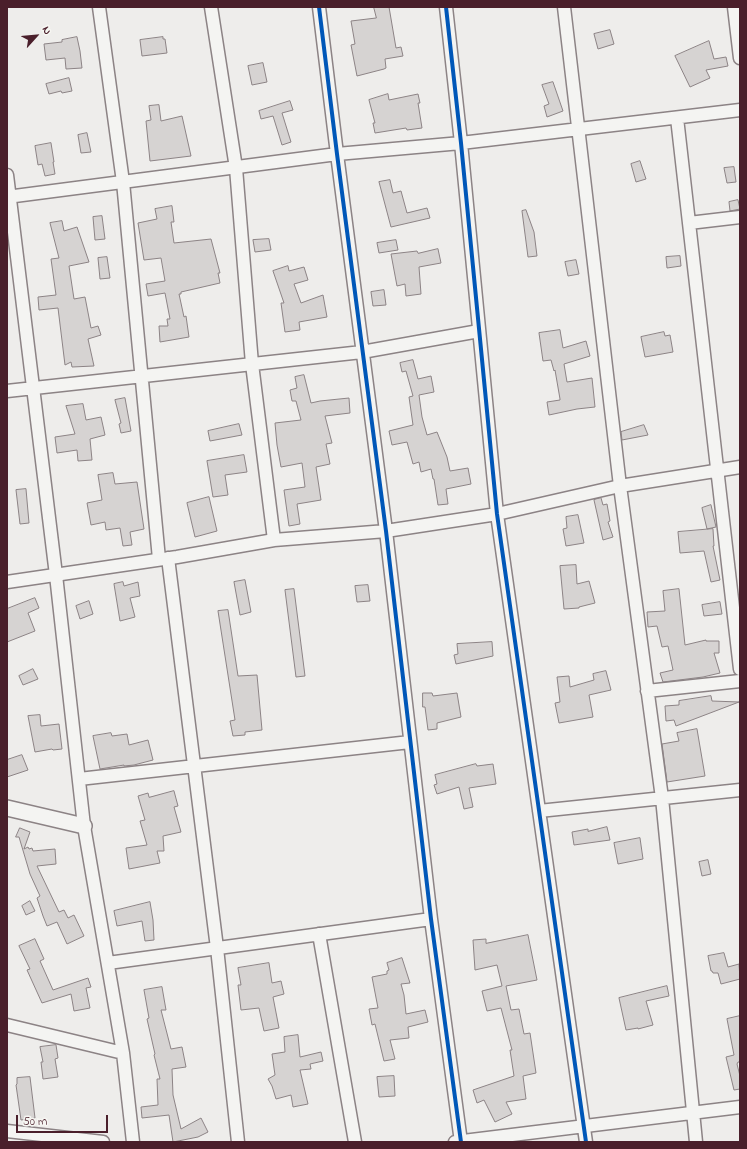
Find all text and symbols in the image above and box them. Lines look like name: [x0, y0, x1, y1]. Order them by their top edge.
north arrow: [16, 16, 56, 56]
text: N: [38, 24, 56, 37]
scale bar: [18, 1107, 110, 1133]
text: 50 m: [23, 1113, 47, 1131]

